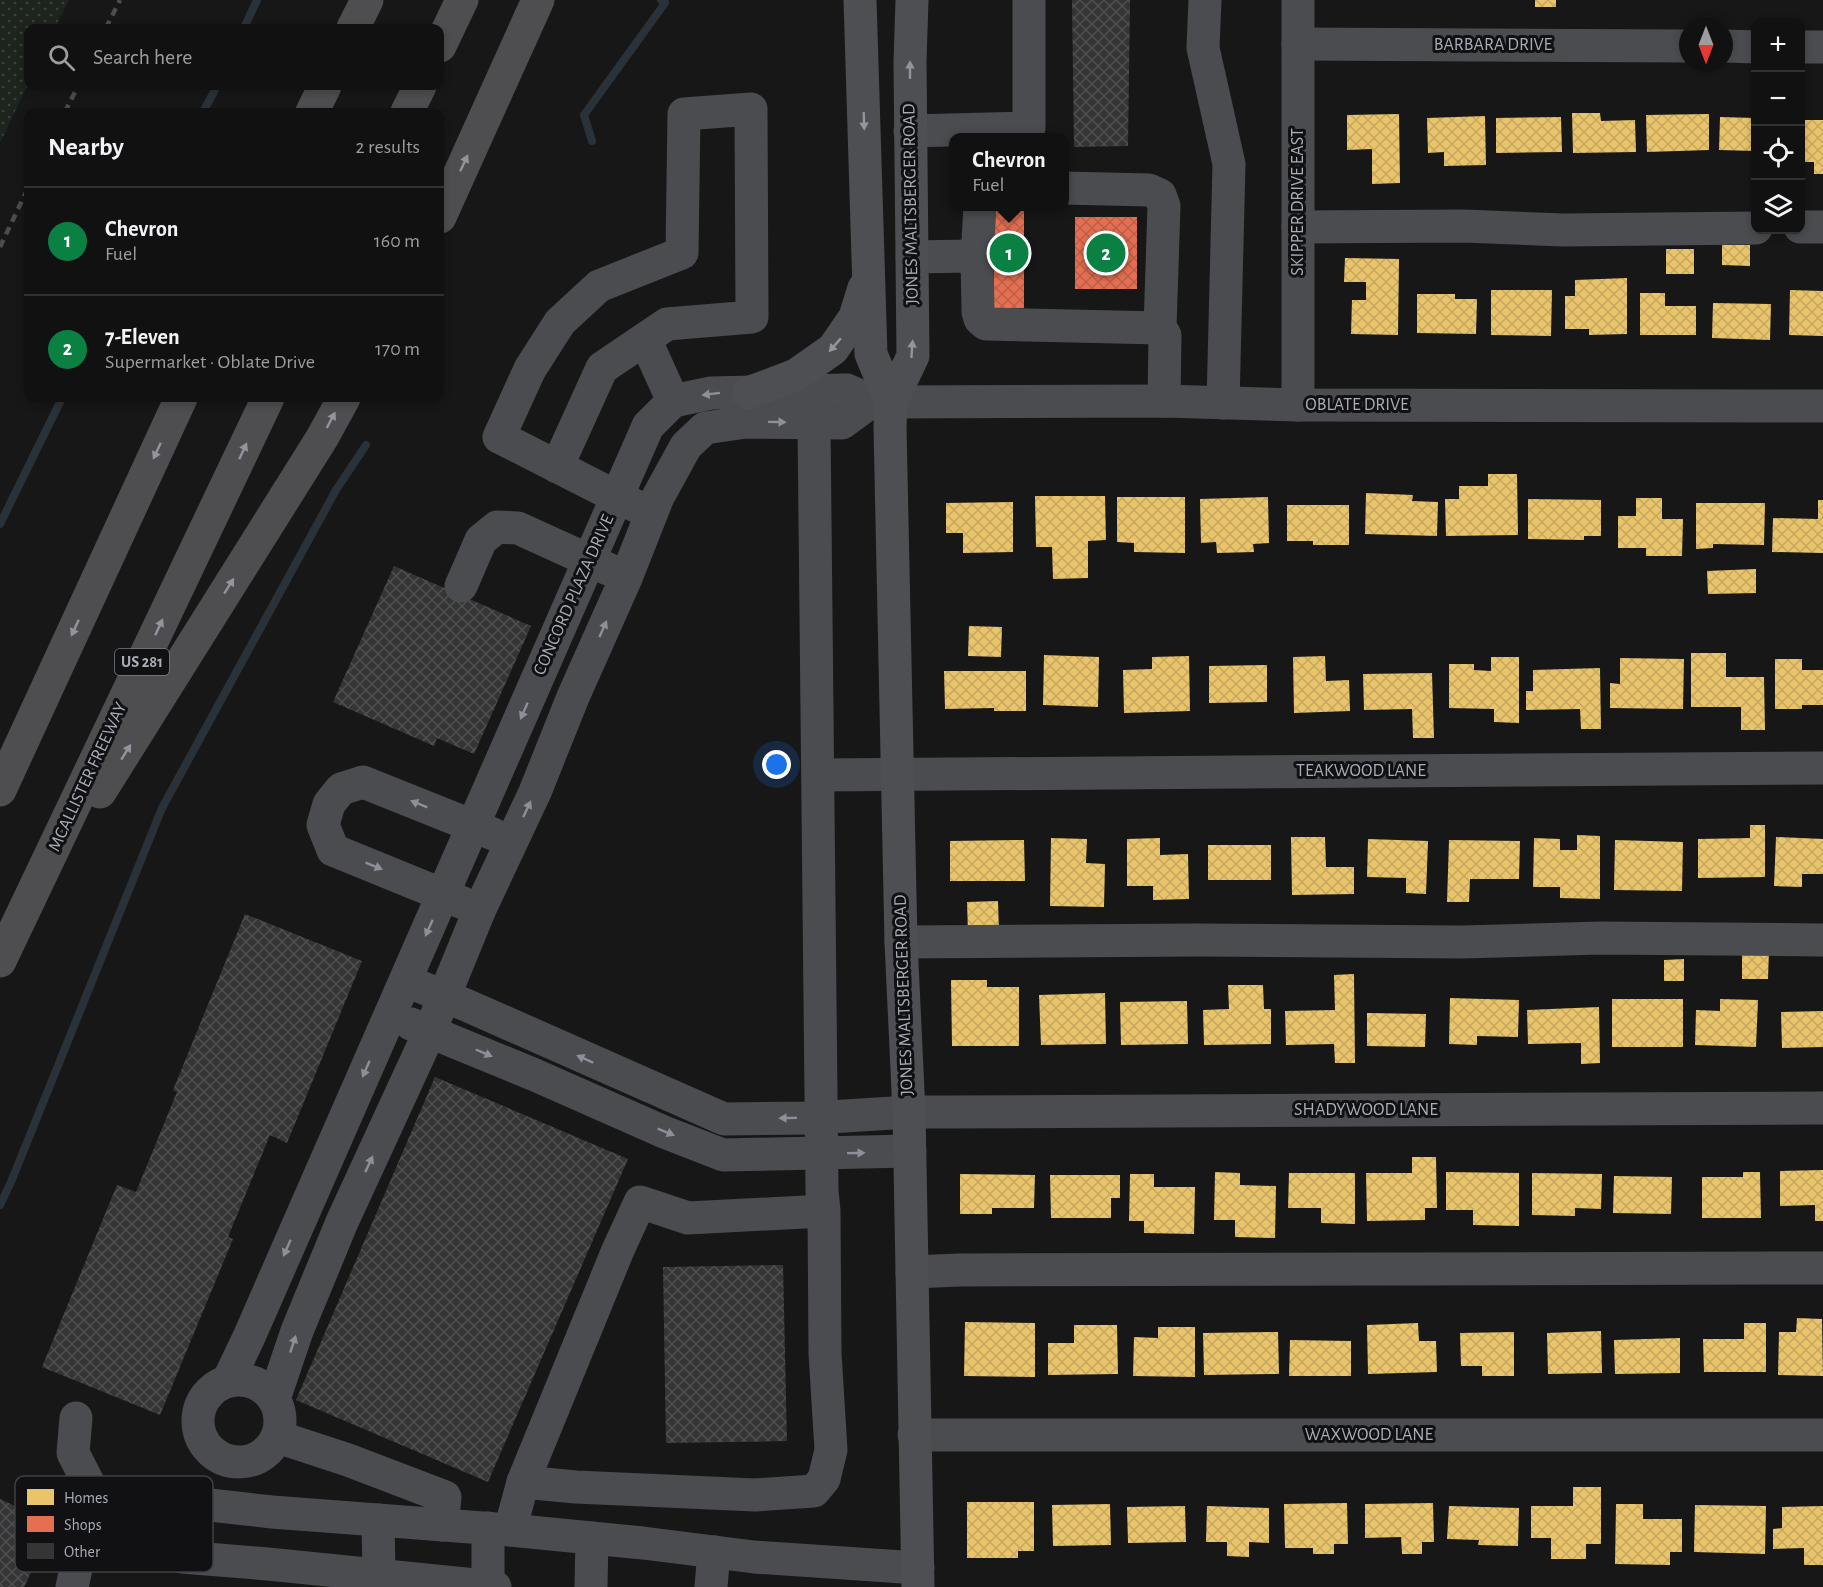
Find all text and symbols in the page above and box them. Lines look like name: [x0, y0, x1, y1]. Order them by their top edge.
north arrow: [1679, 18, 1733, 72]
map controls: [1751, 18, 1805, 234]
button: +: [1751, 18, 1805, 72]
search box: [24, 24, 444, 90]
street label: BARBARA DRIVE: [1434, 36, 1553, 54]
icon: search: [45, 41, 78, 74]
text: Search here: [93, 46, 192, 68]
one-way arrow: [905, 60, 915, 79]
button: −: [1751, 72, 1805, 126]
street label: JONES MALTSBERGER ROAD: [900, 103, 922, 305]
one-way arrow: [859, 112, 869, 131]
button: locate: [1751, 126, 1805, 180]
street label: SKIPPER DRIVE EAST: [1289, 128, 1307, 276]
popup: [949, 133, 1069, 211]
text: Nearby: [48, 134, 124, 160]
text: 2 results: [356, 137, 420, 157]
text: Chevron: [972, 149, 1046, 171]
one-way arrow: [459, 155, 468, 172]
text: Fuel: [972, 175, 1004, 195]
button: layers: [1751, 180, 1805, 234]
text: Chevron: [105, 218, 178, 240]
pin: 1: [990, 230, 1028, 276]
pin: 2: [1086, 230, 1126, 276]
text: 1: [64, 231, 71, 251]
text: 160 m: [374, 231, 420, 251]
text: Fuel: [105, 244, 137, 264]
text: 7-Eleven: [105, 326, 180, 348]
one-way arrow: [828, 337, 841, 353]
text: 2: [63, 339, 72, 359]
text: 170 m: [375, 339, 420, 359]
one-way arrow: [908, 339, 917, 358]
text: Supermarket · Oblate Drive: [105, 352, 315, 372]
one-way arrow: [701, 389, 720, 399]
street label: OBLATE DRIVE: [1305, 396, 1409, 414]
one-way arrow: [326, 412, 336, 429]
one-way arrow: [767, 417, 786, 427]
one-way arrow: [152, 442, 161, 459]
one-way arrow: [238, 442, 247, 459]
street label: CONCORD PLAZA DRIVE: [531, 512, 618, 678]
one-way arrow: [223, 579, 235, 595]
one-way arrow: [154, 618, 163, 635]
one-way arrow: [70, 619, 80, 637]
one-way arrow: [598, 621, 607, 638]
road number: US 281: [115, 649, 169, 675]
street label: MCALLISTER FREEWAY: [46, 699, 131, 854]
one-way arrow: [519, 702, 529, 720]
one-way arrow: [120, 744, 131, 760]
your location: [762, 750, 791, 779]
street label: TEAKWOOD LANE: [1296, 762, 1426, 780]
one-way arrow: [410, 799, 428, 809]
one-way arrow: [522, 800, 531, 817]
one-way arrow: [365, 861, 383, 871]
street label: JONES MALTSBERGER ROAD: [891, 894, 917, 1096]
one-way arrow: [424, 919, 433, 937]
one-way arrow: [475, 1048, 493, 1058]
one-way arrow: [575, 1054, 593, 1064]
one-way arrow: [361, 1061, 371, 1079]
street label: SHADYWOOD LANE: [1294, 1101, 1438, 1119]
one-way arrow: [778, 1114, 797, 1123]
one-way arrow: [657, 1128, 675, 1137]
one-way arrow: [847, 1148, 866, 1157]
one-way arrow: [364, 1155, 374, 1173]
one-way arrow: [282, 1239, 292, 1257]
one-way arrow: [288, 1335, 298, 1353]
street label: WAXWOOD LANE: [1305, 1426, 1434, 1444]
legend: [15, 1476, 213, 1572]
text: Homes: [64, 1490, 108, 1506]
text: Shops: [64, 1517, 102, 1533]
text: Other: [64, 1544, 101, 1560]

